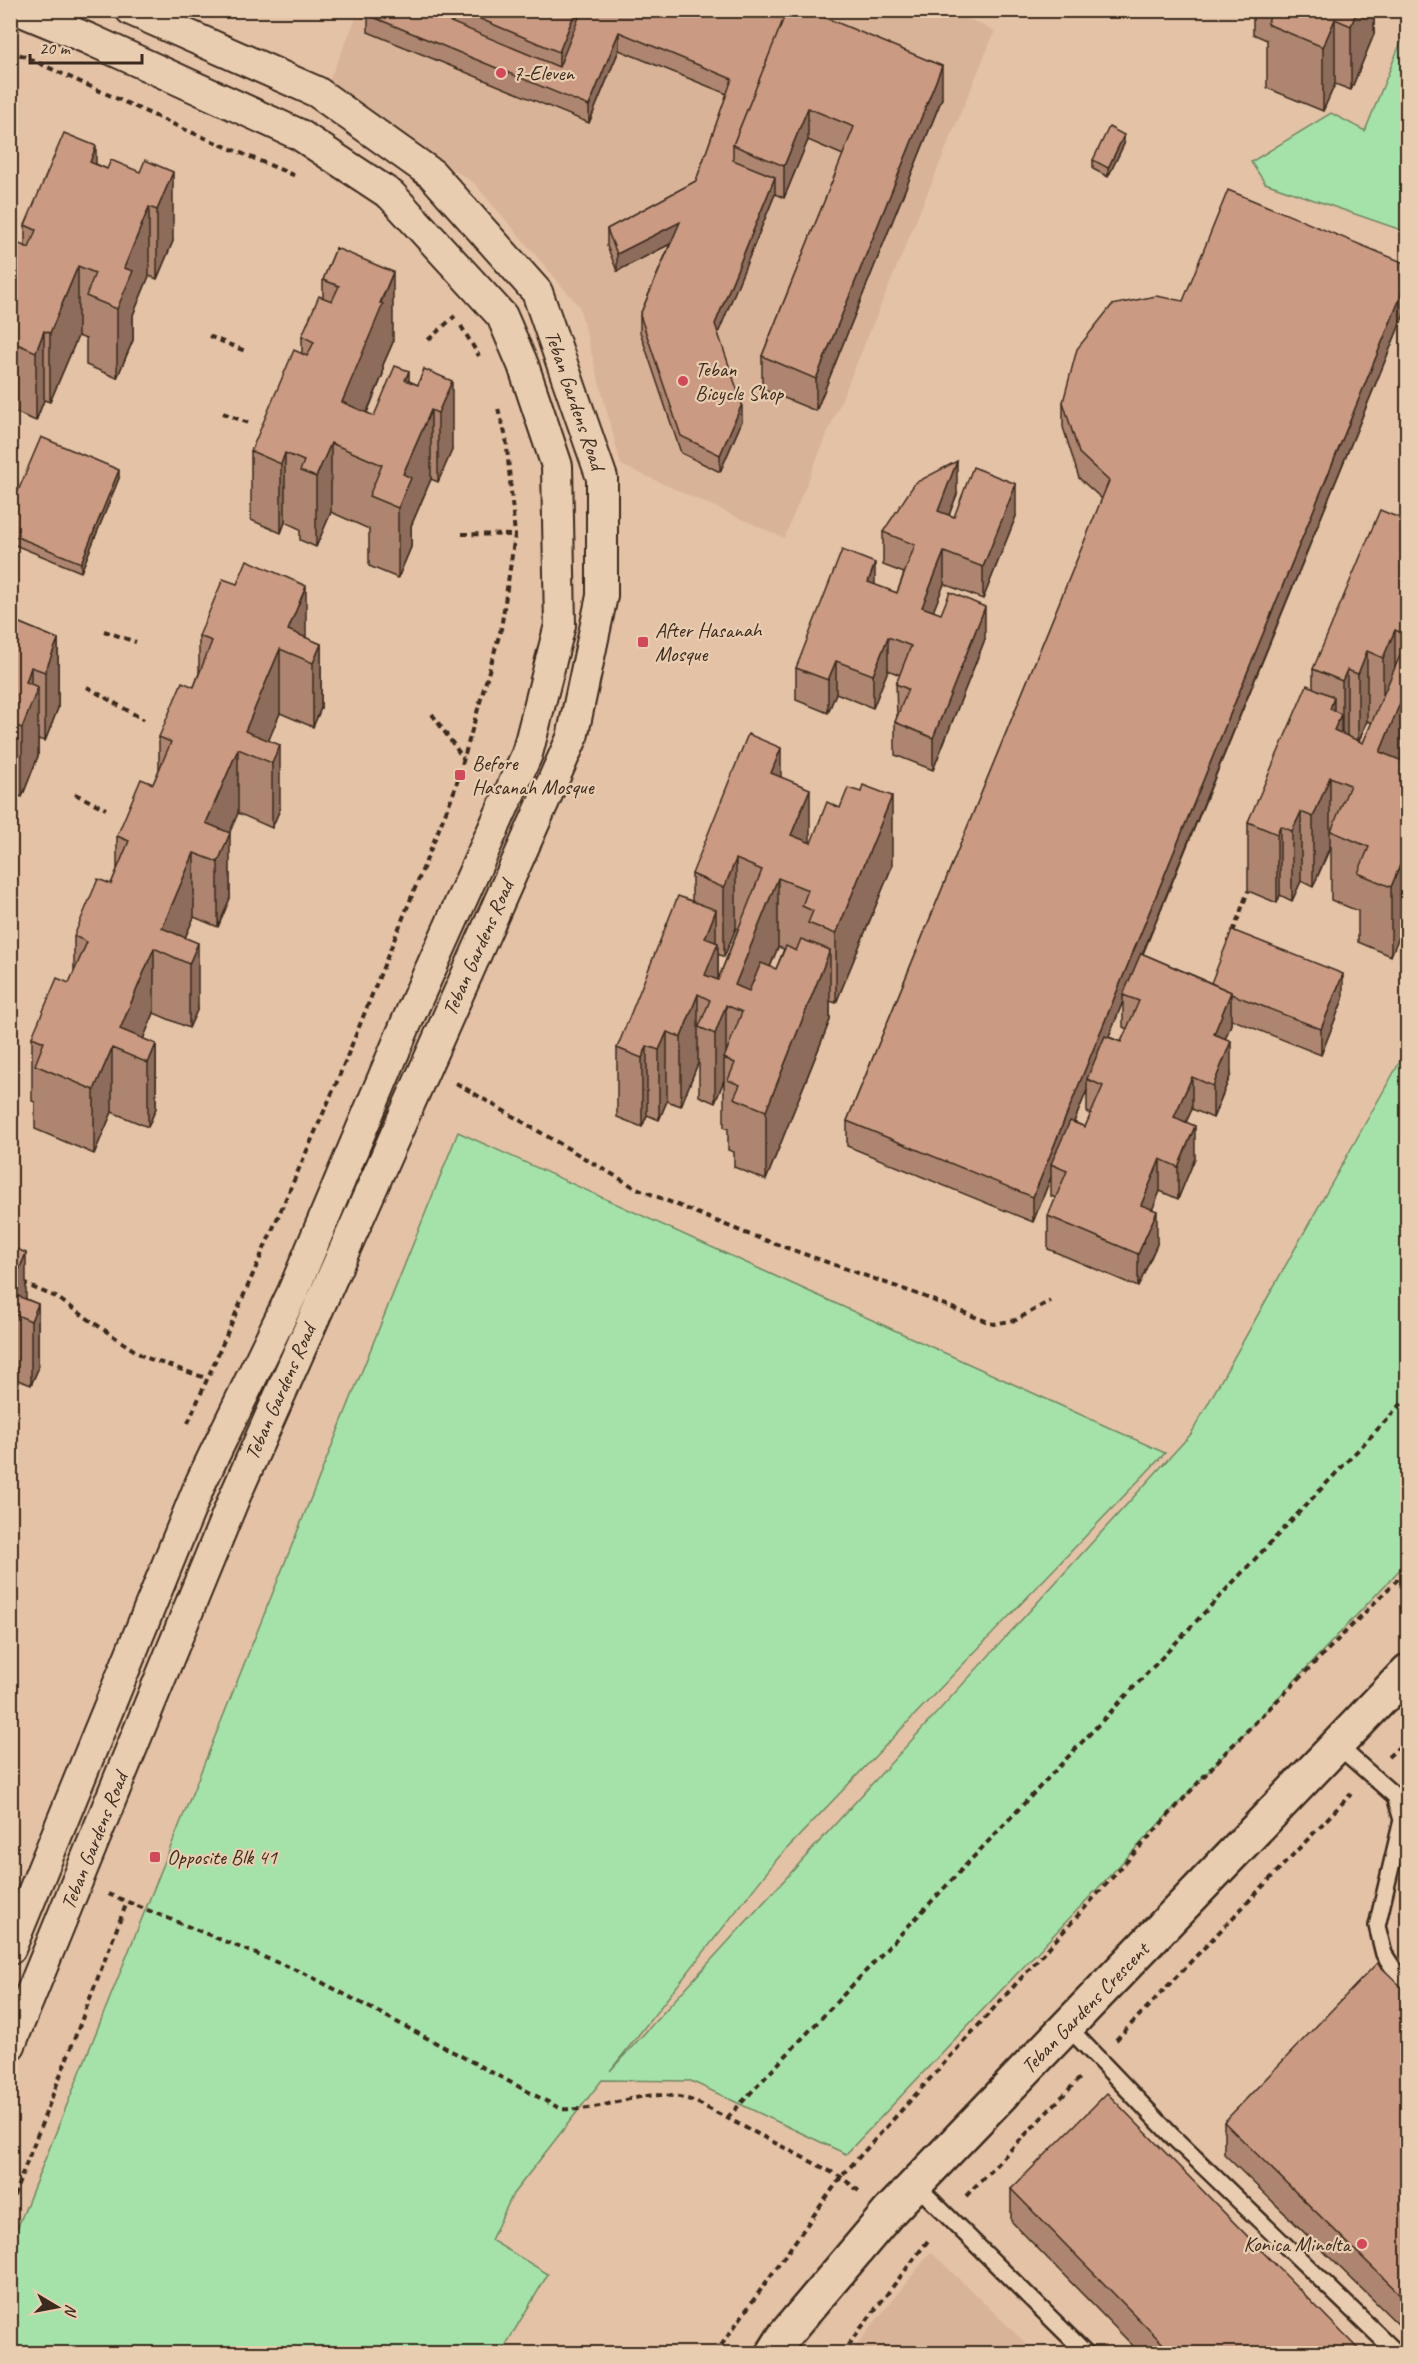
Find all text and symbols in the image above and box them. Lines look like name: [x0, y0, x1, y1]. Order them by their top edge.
scale bar: [30, 27, 142, 65]
text: 20 m: [39, 37, 72, 59]
place label: 7-Eleven: [513, 60, 576, 86]
marker: 7-Eleven: [494, 66, 508, 80]
street label: Teban Gardens Road: [539, 327, 612, 477]
place label: Teban Bicycle Shop: [695, 356, 785, 406]
marker: Teban Bicycle Shop: [676, 374, 690, 388]
place label: After Hasanah Mosque: [655, 617, 763, 667]
marker: After Hasanah Mosque: [636, 635, 650, 649]
place label: Before Hasanah Mosque: [472, 750, 595, 800]
marker: Before Hasanah Mosque: [453, 768, 467, 782]
street label: Teban Gardens Road: [437, 873, 521, 1020]
street label: Teban Gardens Road: [239, 1317, 323, 1464]
street label: Teban Gardens Road: [55, 1765, 135, 1913]
place label: Opposite Blk 41: [167, 1844, 279, 1870]
marker: Opposite Blk 41: [148, 1850, 162, 1864]
street label: Teban Gardens Crescent: [1016, 1935, 1156, 2079]
place label: Konica Minolta: [1244, 2231, 1352, 2257]
marker: Konica Minolta: [1355, 2237, 1369, 2251]
north arrow: [27, 2277, 87, 2337]
text: N: [60, 2303, 81, 2319]

